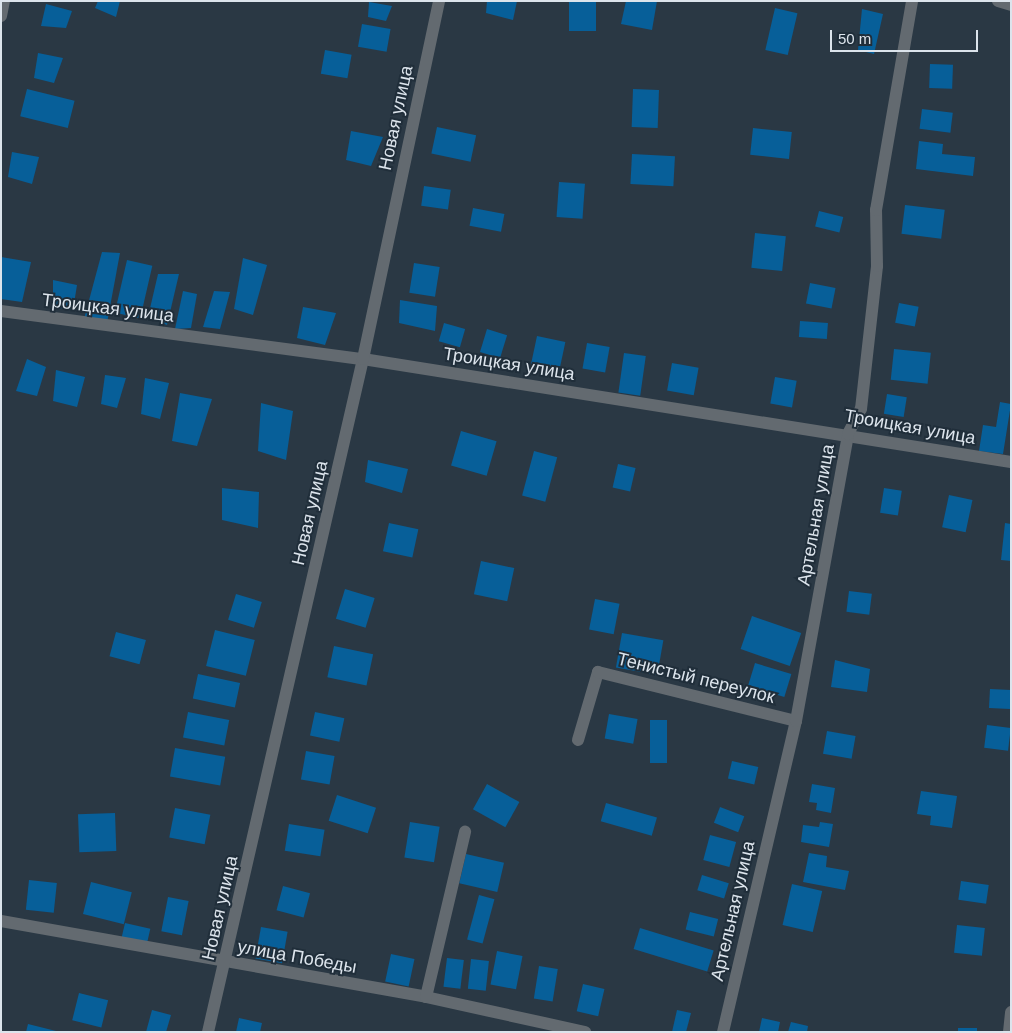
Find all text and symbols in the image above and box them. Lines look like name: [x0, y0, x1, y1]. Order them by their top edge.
scale bar: [832, 20, 980, 52]
text: 50 m: [838, 30, 871, 47]
street label: Новая улица: [374, 64, 418, 172]
street label: Троицкая улица: [41, 289, 175, 327]
street label: Троицкая улица: [442, 343, 576, 385]
street label: Троицкая улица: [843, 405, 977, 449]
street label: Артельная улица: [793, 443, 839, 587]
street label: Новая улица: [287, 459, 333, 567]
street label: Тенистый переулок: [615, 648, 777, 708]
street label: Артельная улица: [706, 839, 760, 983]
street label: Новая улица: [197, 854, 243, 962]
street label: улица Победы: [236, 936, 358, 978]

